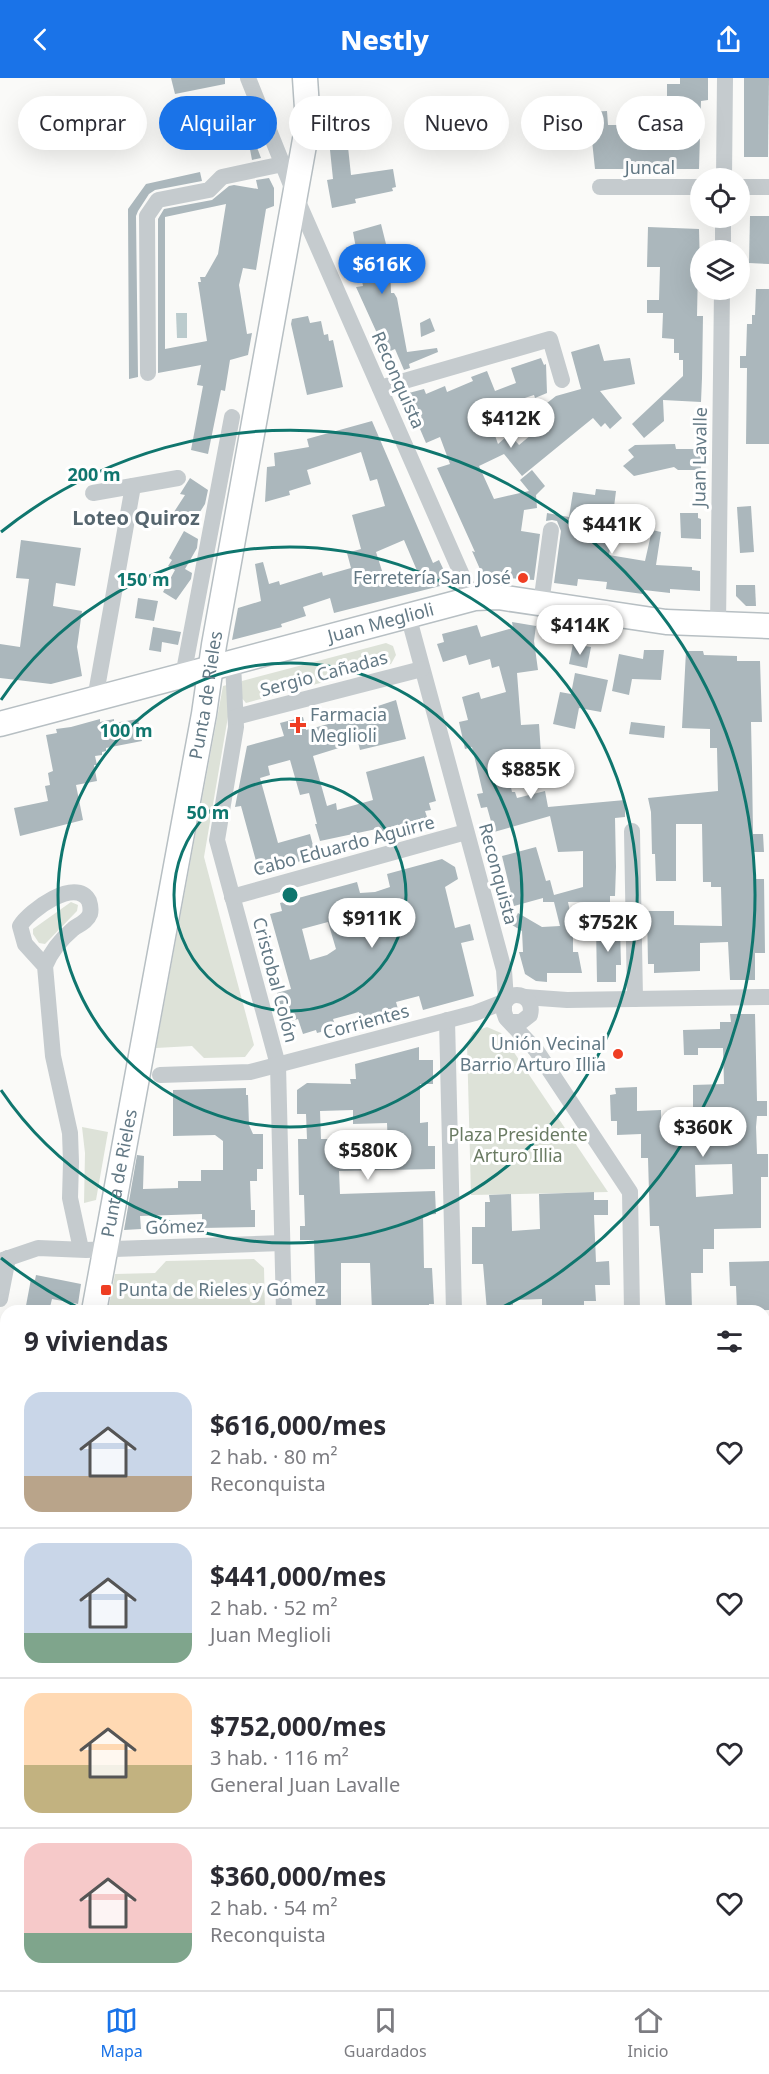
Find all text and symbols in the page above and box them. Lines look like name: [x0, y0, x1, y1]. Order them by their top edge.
text: Nestly: [340, 21, 429, 58]
icon: back: [24, 23, 57, 56]
icon: share: [712, 23, 745, 56]
chip: Comprar: [18, 96, 147, 150]
chip: Alquilar: [159, 96, 277, 150]
chip: Filtros: [289, 96, 392, 150]
chip: Nuevo: [404, 96, 509, 150]
chip: Piso: [521, 96, 604, 150]
chip: Casa: [616, 96, 705, 150]
street label: Juncal: [623, 155, 675, 179]
map controls: [690, 168, 750, 300]
button: locate: [690, 168, 750, 228]
button: layers: [690, 240, 750, 300]
pin: $616K: [340, 244, 424, 295]
text: $616K: [352, 250, 412, 277]
street label: Reconquista: [367, 327, 431, 432]
pin: $412K: [469, 398, 553, 449]
text: $412K: [481, 404, 541, 431]
street label: Juan Lavalle: [686, 407, 712, 509]
text: 200 m: [67, 462, 121, 486]
district label: Loteo Quiroz: [72, 504, 200, 531]
pin: $441K: [570, 504, 654, 555]
text: $441K: [582, 510, 642, 537]
place label: Ferretería San José: [353, 565, 511, 589]
text: 150 m: [116, 567, 170, 591]
marker: Ferretería San José: [516, 571, 530, 585]
street label: Juan Meglioli: [323, 596, 436, 648]
pin: $414K: [538, 605, 622, 656]
text: $414K: [550, 611, 610, 638]
street label: Punta de Rieles: [183, 629, 227, 761]
street label: Sergio Cañadas: [257, 644, 390, 702]
place label: Farmacia Meglioli: [310, 702, 387, 747]
text: 100 m: [99, 718, 153, 742]
marker: Farmacia Meglioli: [291, 718, 305, 732]
pin: $885K: [489, 749, 573, 800]
text: $885K: [501, 755, 561, 782]
text: 50 m: [187, 800, 229, 824]
street label: Cabo Eduardo Aguirre: [250, 809, 437, 881]
street label: Reconquista: [474, 820, 524, 927]
centre of rings: [280, 885, 300, 905]
pin: $911K: [330, 898, 414, 949]
pin: $752K: [566, 902, 650, 953]
text: $911K: [342, 904, 402, 931]
text: $752K: [578, 908, 638, 935]
street label: Cristobal Colón: [248, 914, 304, 1045]
street label: Corrientes: [320, 998, 412, 1044]
place label: Unión Vecinal Barrio Arturo Illia: [460, 1031, 606, 1076]
marker: Unión Vecinal Barrio Arturo Illia: [611, 1047, 625, 1061]
street label: Punta de Rieles: [95, 1107, 142, 1239]
pin: $360K: [661, 1107, 745, 1158]
text: $360K: [673, 1113, 733, 1140]
park label: Plaza Presidente Arturo Illia: [448, 1122, 588, 1167]
pin: $580K: [326, 1130, 410, 1181]
text: $580K: [338, 1136, 398, 1163]
street label: Gómez: [145, 1213, 205, 1239]
place label: Punta de Rieles y Gómez: [118, 1277, 326, 1301]
marker: Punta de Rieles y Gómez: [99, 1283, 113, 1297]
text: 9 viviendas: [24, 1323, 168, 1359]
icon: filters: [713, 1325, 746, 1358]
text: $616,000/mes: [210, 1407, 386, 1443]
icon: home: [72, 1416, 144, 1488]
icon: heart: [713, 1436, 746, 1469]
text: 2 hab. · 80 m²: [210, 1443, 337, 1470]
text: Reconquista: [210, 1470, 326, 1497]
text: $441,000/mes: [210, 1558, 386, 1594]
icon: home: [72, 1567, 144, 1639]
icon: heart: [713, 1587, 746, 1620]
text: 2 hab. · 52 m²: [210, 1594, 337, 1621]
text: Juan Meglioli: [210, 1621, 331, 1648]
text: $752,000/mes: [210, 1708, 386, 1744]
icon: home: [72, 1717, 144, 1789]
icon: heart: [713, 1737, 746, 1770]
text: 3 hab. · 116 m²: [210, 1744, 349, 1771]
text: General Juan Lavalle: [210, 1771, 400, 1798]
text: $360,000/mes: [210, 1858, 386, 1894]
icon: home: [72, 1867, 144, 1939]
icon: heart: [713, 1887, 746, 1920]
text: 2 hab. · 54 m²: [210, 1894, 337, 1921]
text: Reconquista: [210, 1921, 326, 1948]
tab: Mapa: [100, 2004, 143, 2062]
tab: Guardados: [344, 2004, 427, 2062]
tab: Inicio: [628, 2004, 668, 2062]

